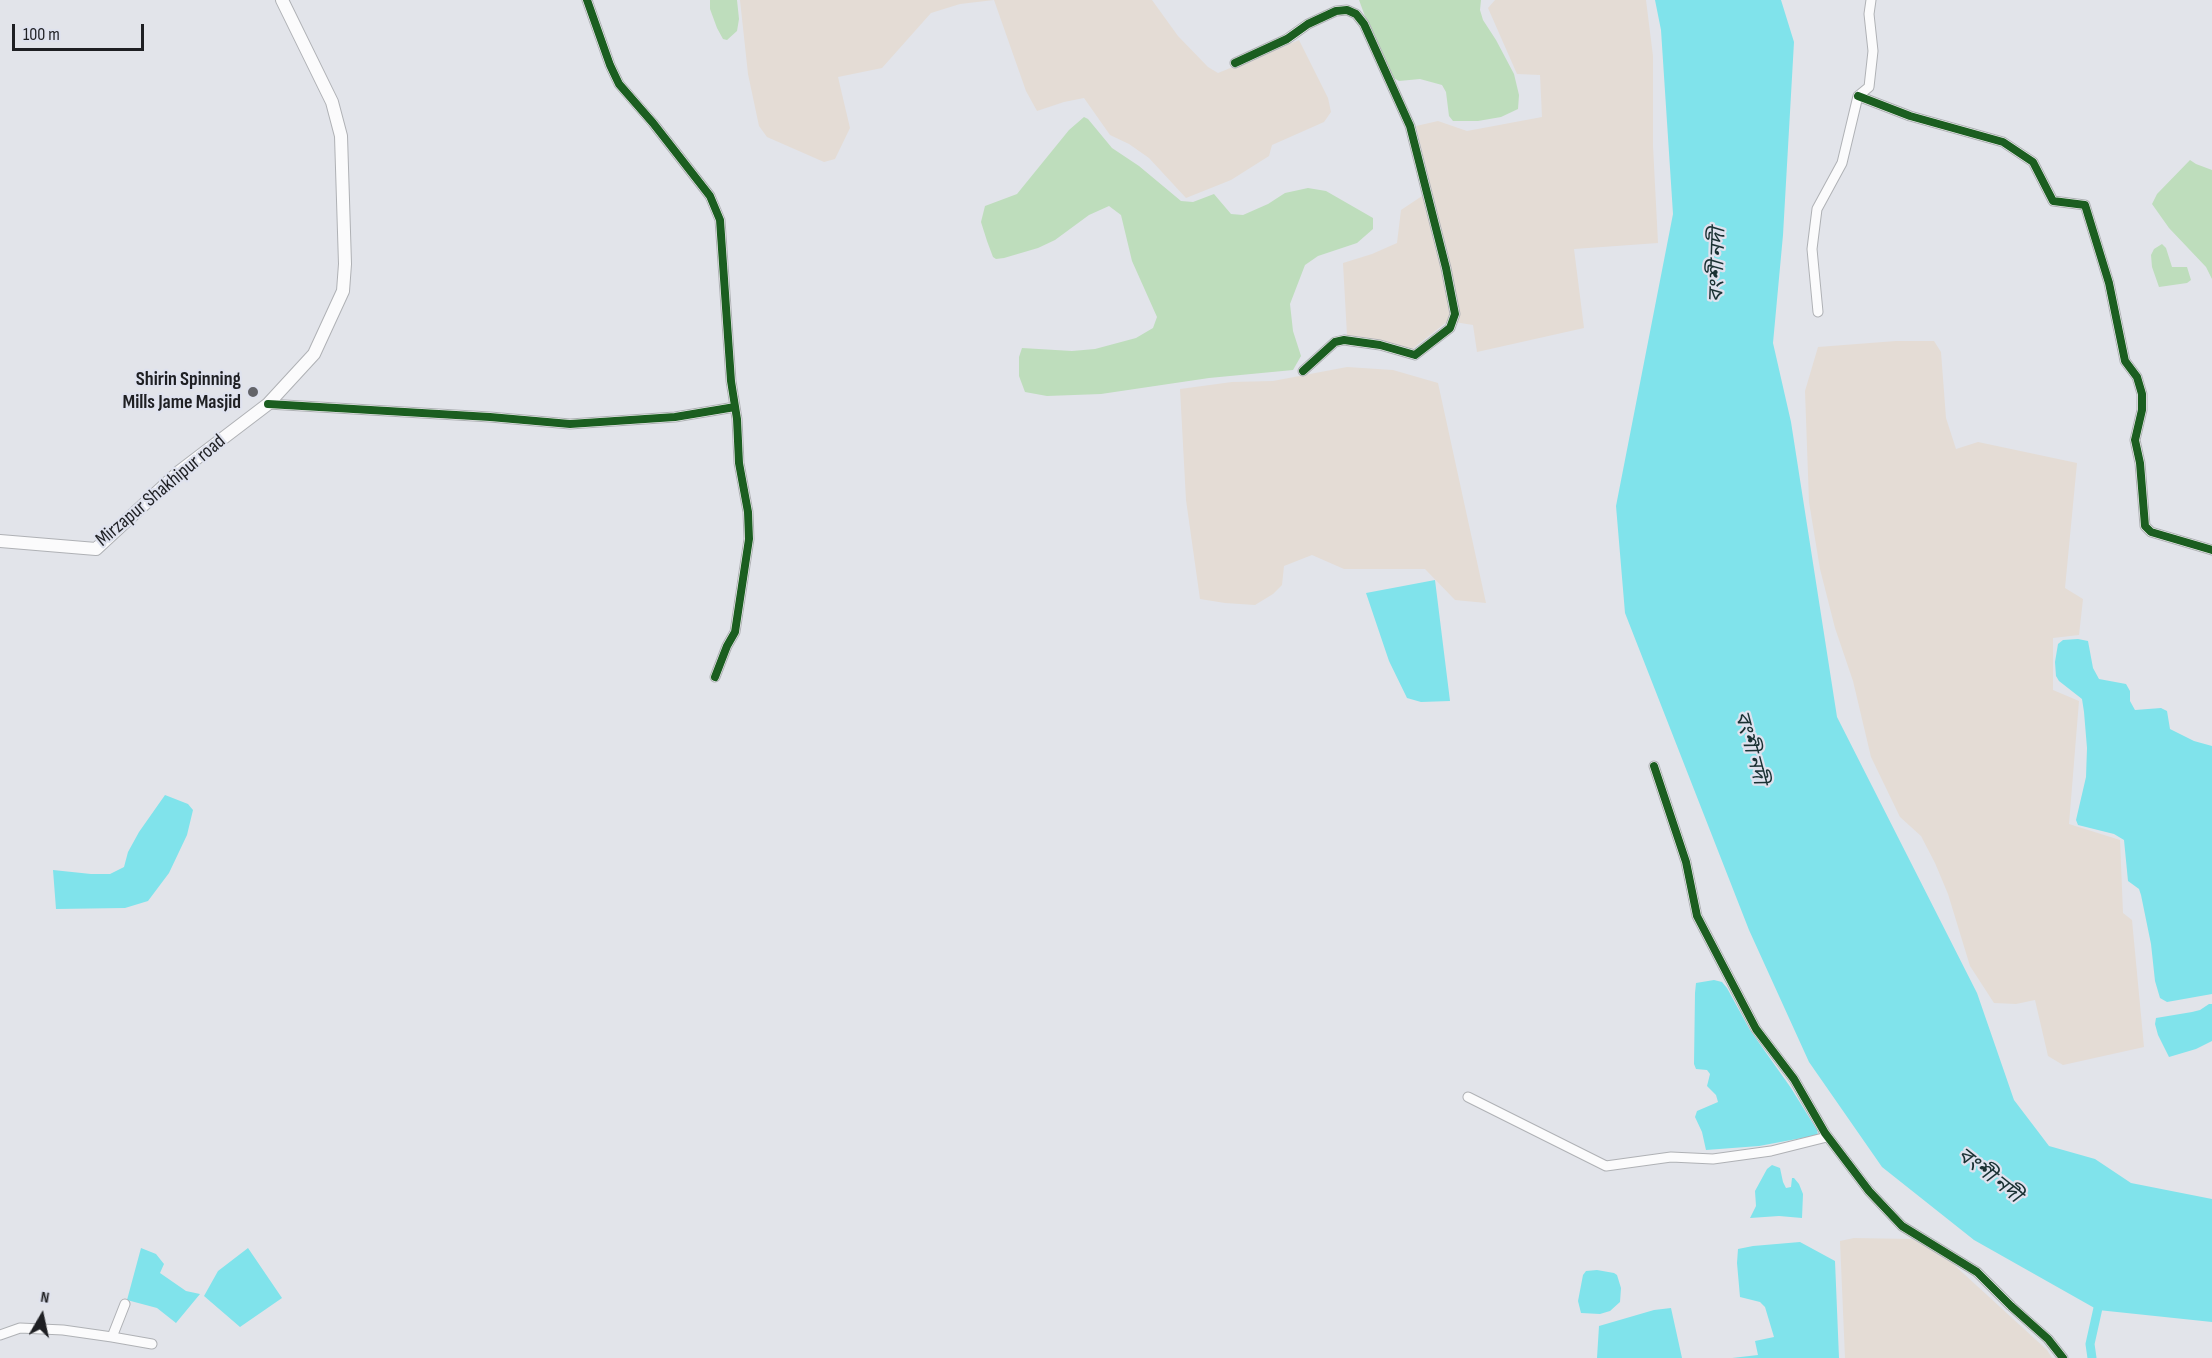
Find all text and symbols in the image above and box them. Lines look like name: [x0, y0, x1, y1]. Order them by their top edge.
scale bar: [15, 12, 147, 50]
text: 100 m: [23, 24, 60, 45]
water label: বংশী নদী: [1704, 227, 1732, 303]
place label: Shirin Spinning Mills Jame Masjid: [123, 368, 241, 415]
marker: Shirin Spinning Mills Jame Masjid: [246, 385, 260, 399]
street label: Mirzapur Shakhipur road: [91, 430, 231, 552]
water label: বংশী নদী: [1728, 709, 1772, 787]
water label: বংশী নদী: [1952, 1143, 2026, 1209]
north arrow: [12, 1286, 72, 1346]
text: N: [39, 1288, 51, 1308]

